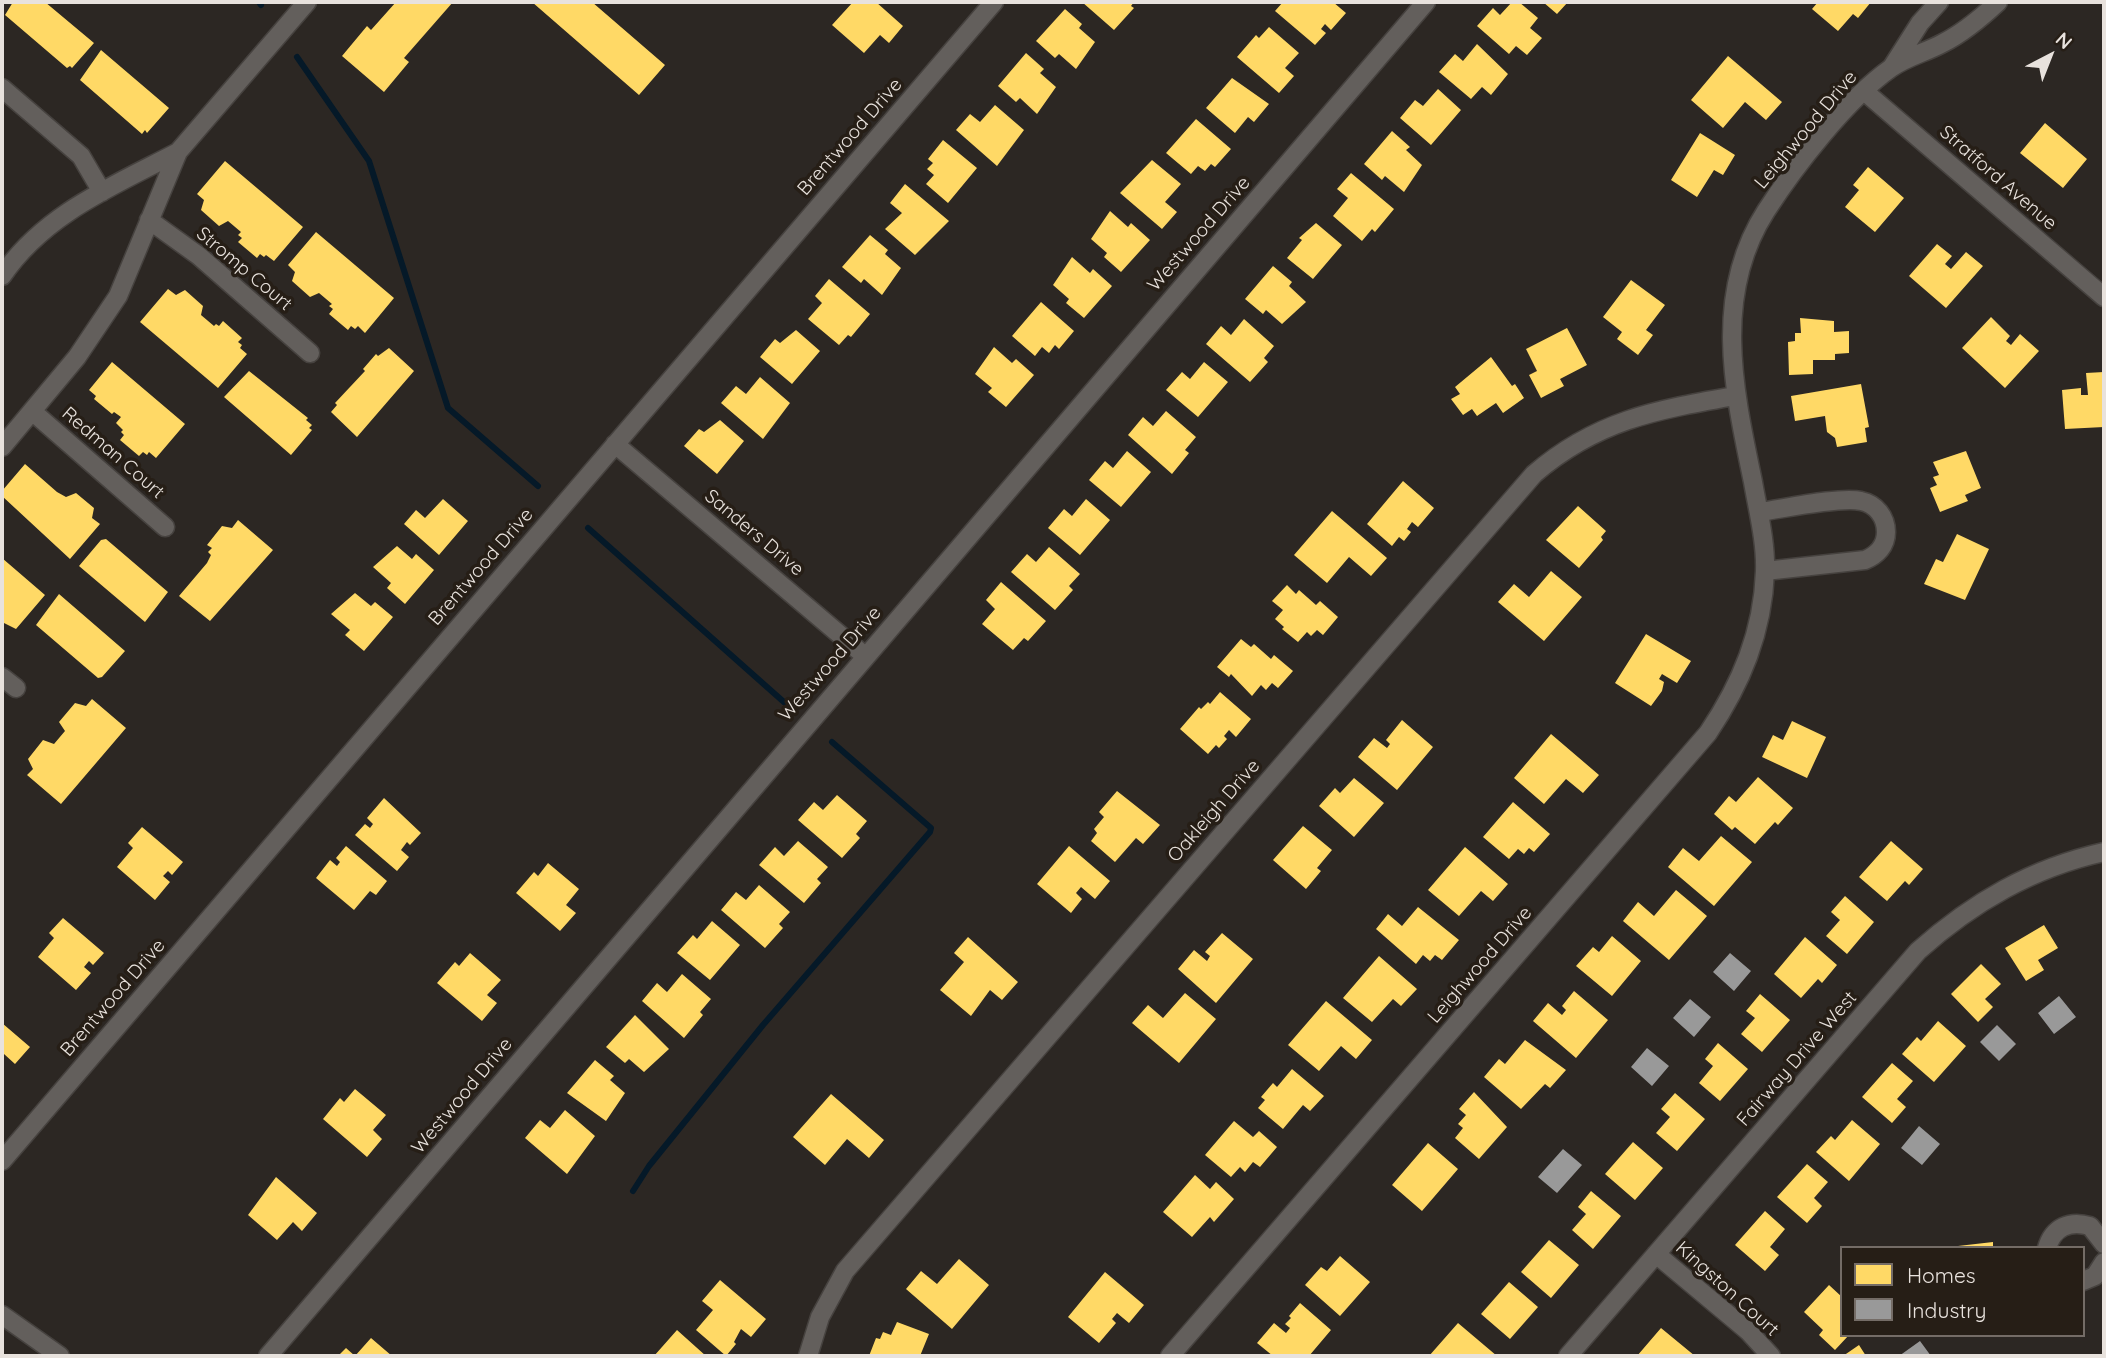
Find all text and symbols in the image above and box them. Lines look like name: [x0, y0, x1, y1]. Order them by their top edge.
north arrow: [2015, 21, 2085, 91]
text: N: [2051, 27, 2077, 54]
street label: Leighwood Drive: [1750, 66, 1862, 194]
street label: Brentwood Drive: [793, 74, 907, 200]
street label: Stratford Avenue: [1935, 121, 2061, 235]
street label: Westwood Drive: [1143, 172, 1255, 296]
street label: Stromp Court: [191, 222, 297, 316]
street label: Redman Court: [57, 402, 169, 504]
street label: Sanders Drive: [700, 485, 808, 581]
street label: Brentwood Drive: [424, 504, 538, 630]
street label: Westwood Drive: [774, 602, 886, 726]
street label: Oakleigh Drive: [1163, 755, 1265, 867]
street label: Leighwood Drive: [1423, 902, 1537, 1028]
street label: Brentwood Drive: [56, 935, 170, 1061]
street label: Fairway Drive West: [1732, 987, 1862, 1131]
street label: Westwood Drive: [407, 1033, 517, 1159]
street label: Kingston Court: [1671, 1237, 1783, 1341]
legend: [1840, 1246, 2085, 1337]
text: Homes: [1907, 1262, 1976, 1288]
text: Industry: [1907, 1297, 1986, 1323]

